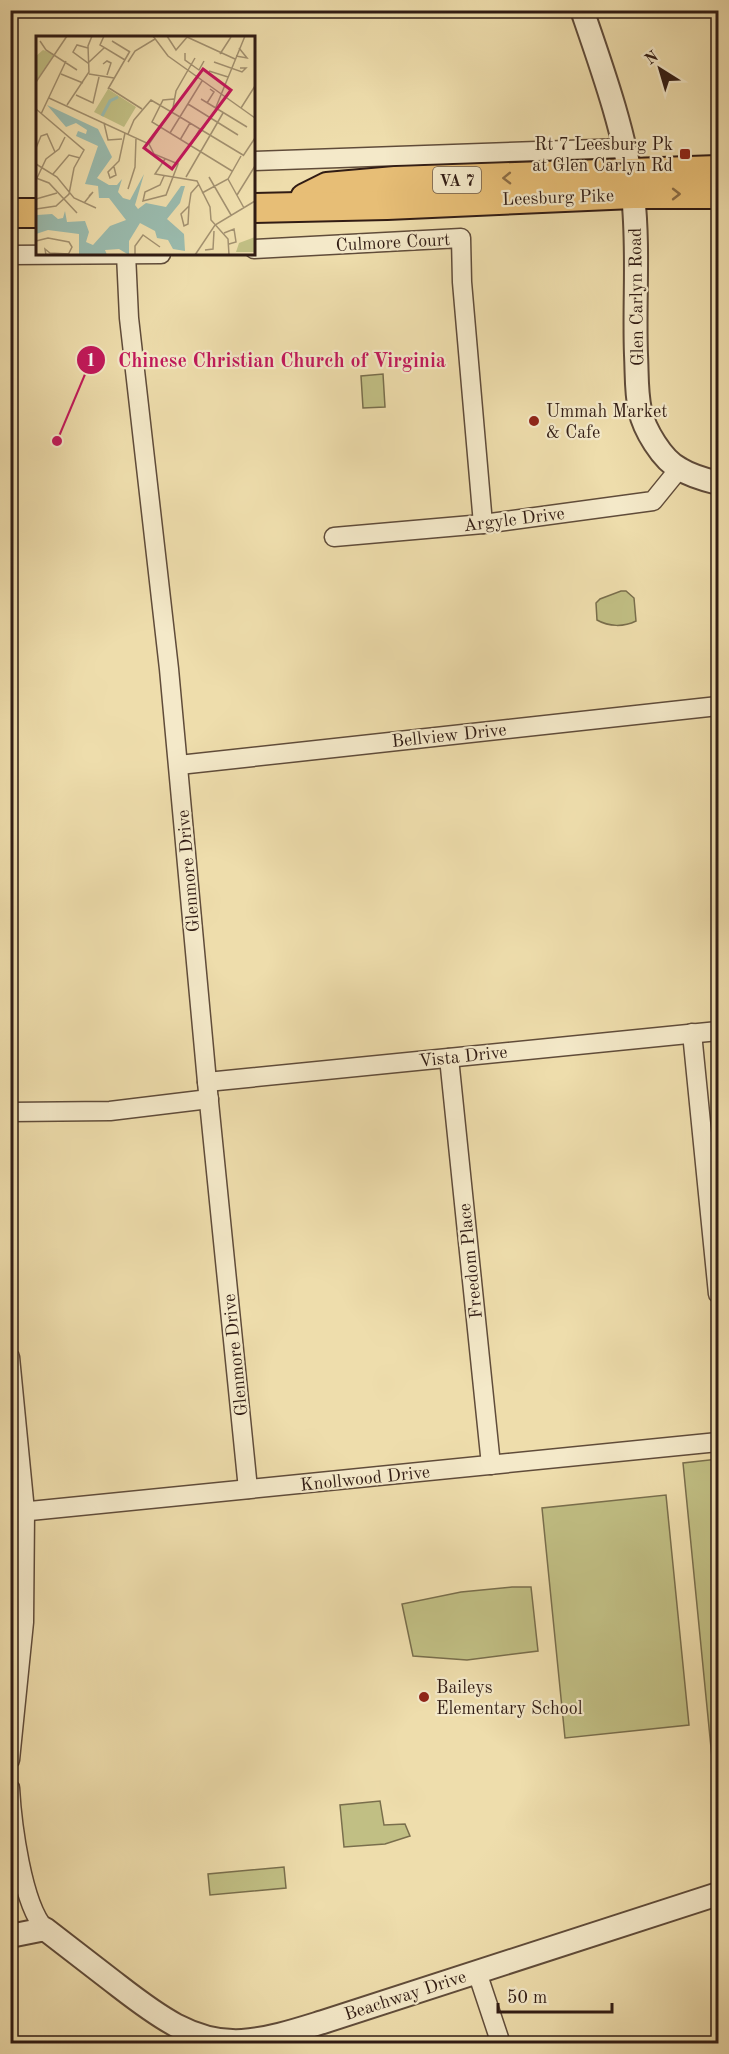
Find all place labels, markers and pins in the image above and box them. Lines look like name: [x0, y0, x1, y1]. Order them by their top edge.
place label: Rt 7 Leesburg Pk at Glen Carlyn Rd: [532, 136, 673, 175]
marker: Rt 7 Leesburg Pk at Glen Carlyn Rd: [678, 147, 692, 161]
callout: Chinese Christian Church of Virginia: [76, 341, 458, 379]
place label: Ummah Market & Cafe: [546, 403, 668, 442]
marker: Ummah Market & Cafe: [527, 414, 541, 428]
place label: Baileys Elementary School: [436, 1679, 583, 1718]
marker: Baileys Elementary School: [417, 1690, 431, 1704]

